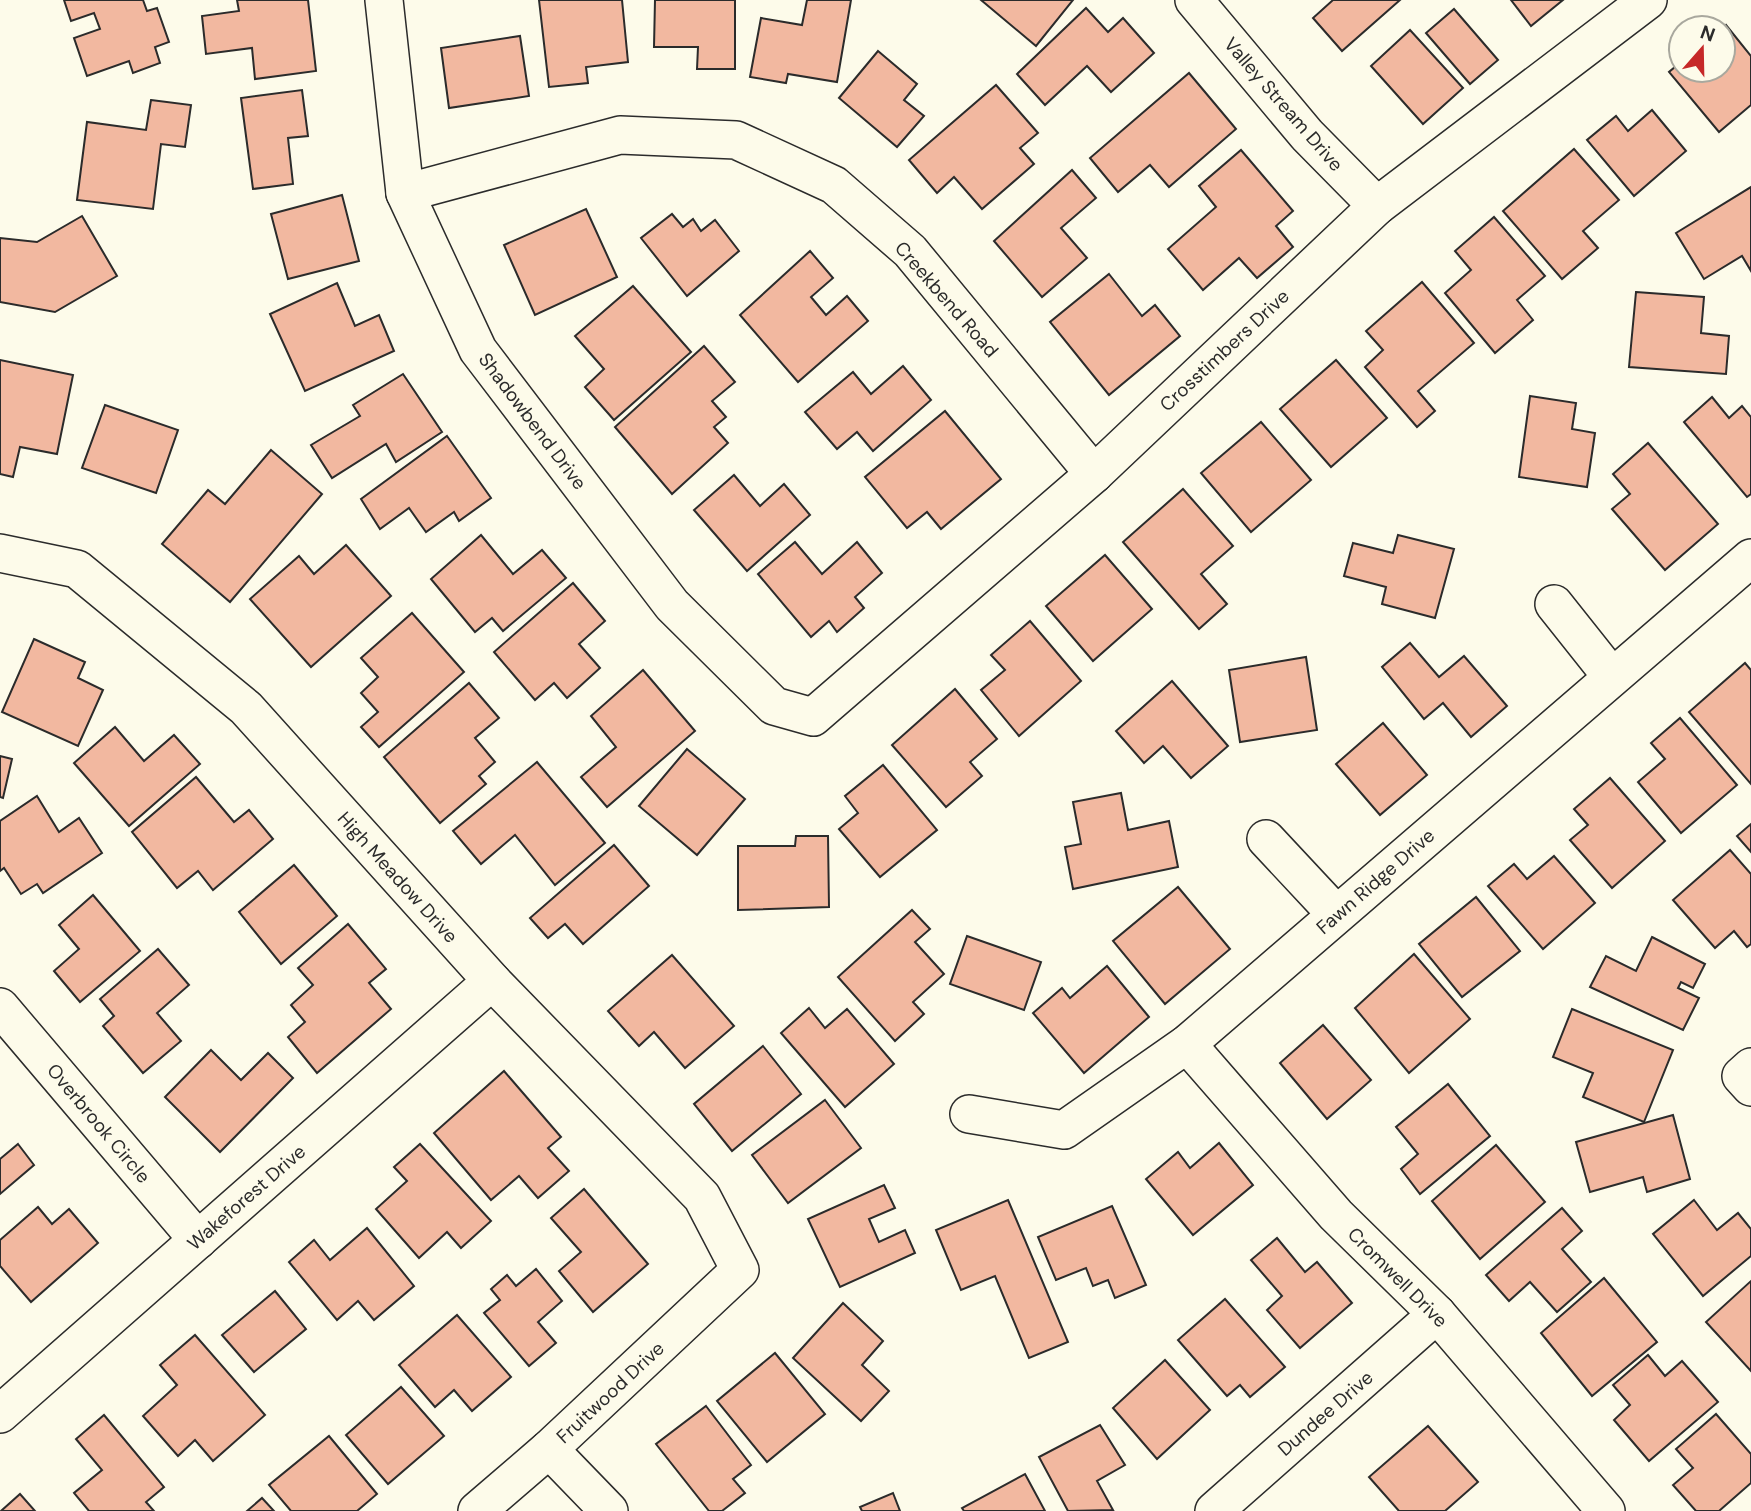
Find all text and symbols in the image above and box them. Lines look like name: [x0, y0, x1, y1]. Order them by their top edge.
north arrow: [1667, 14, 1737, 84]
text: N: [1697, 19, 1718, 48]
street label: Valley Stream Drive: [1219, 32, 1349, 177]
street label: Creekbend Road: [889, 236, 1004, 363]
street label: Crosstimbers Drive: [1154, 284, 1294, 417]
street label: Shadowbend Drive: [473, 348, 592, 495]
street label: High Meadow Drive: [332, 806, 463, 948]
street label: Fawn Ridge Drive: [1311, 823, 1440, 940]
street label: Overbrook Circle: [41, 1058, 156, 1188]
street label: Wakeforest Drive: [182, 1139, 311, 1256]
street label: Cromwell Drive: [1342, 1222, 1453, 1333]
street label: Fruitwood Drive: [551, 1336, 670, 1449]
street label: Dundee Drive: [1272, 1365, 1378, 1462]

